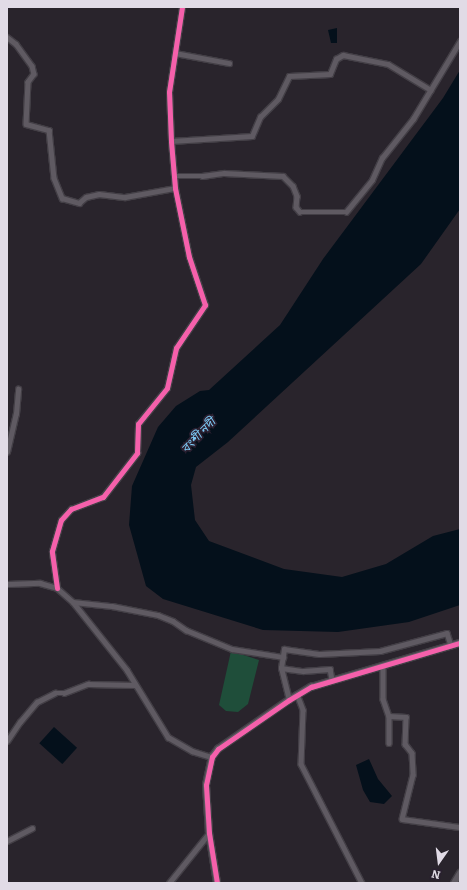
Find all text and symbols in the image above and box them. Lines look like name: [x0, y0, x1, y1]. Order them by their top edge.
water label: বংশী নদী: [179, 415, 219, 457]
north arrow: [419, 842, 459, 882]
text: N: [430, 867, 442, 881]

